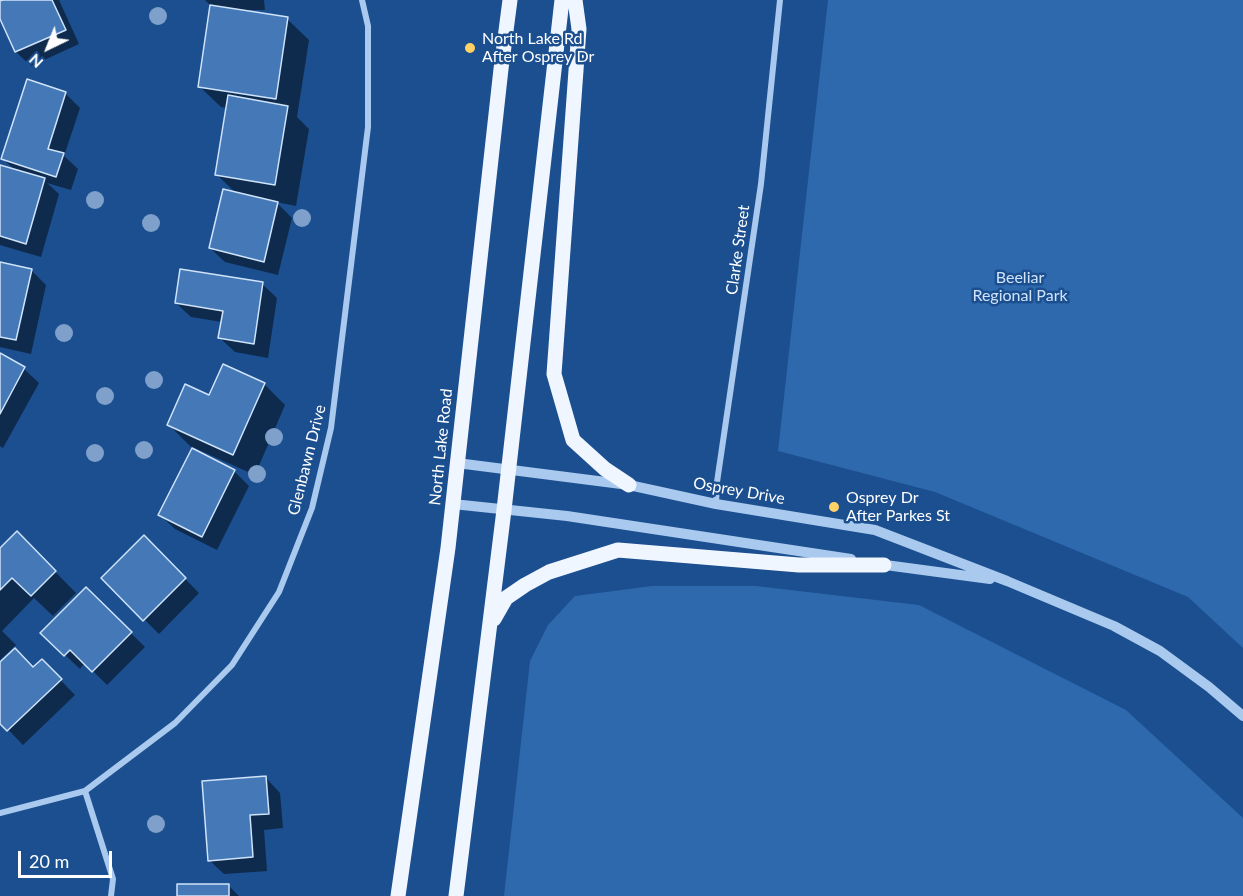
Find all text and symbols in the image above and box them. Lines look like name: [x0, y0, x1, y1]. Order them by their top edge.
north arrow: [18, 18, 78, 78]
place label: North Lake Rd After Osprey Dr: [482, 29, 594, 67]
marker: North Lake Rd After Osprey Dr: [463, 41, 477, 55]
text: N: [24, 50, 46, 73]
street label: Clarke Street: [722, 204, 754, 296]
park label: Beeliar Regional Park: [972, 268, 1068, 306]
street label: North Lake Road: [425, 388, 457, 506]
street label: Glenbawn Drive: [284, 403, 330, 517]
street label: Osprey Drive: [692, 473, 786, 509]
place label: Osprey Dr After Parkes St: [846, 488, 950, 526]
marker: Osprey Dr After Parkes St: [827, 500, 841, 514]
scale bar: [21, 839, 116, 877]
text: 20 m: [29, 850, 69, 872]

